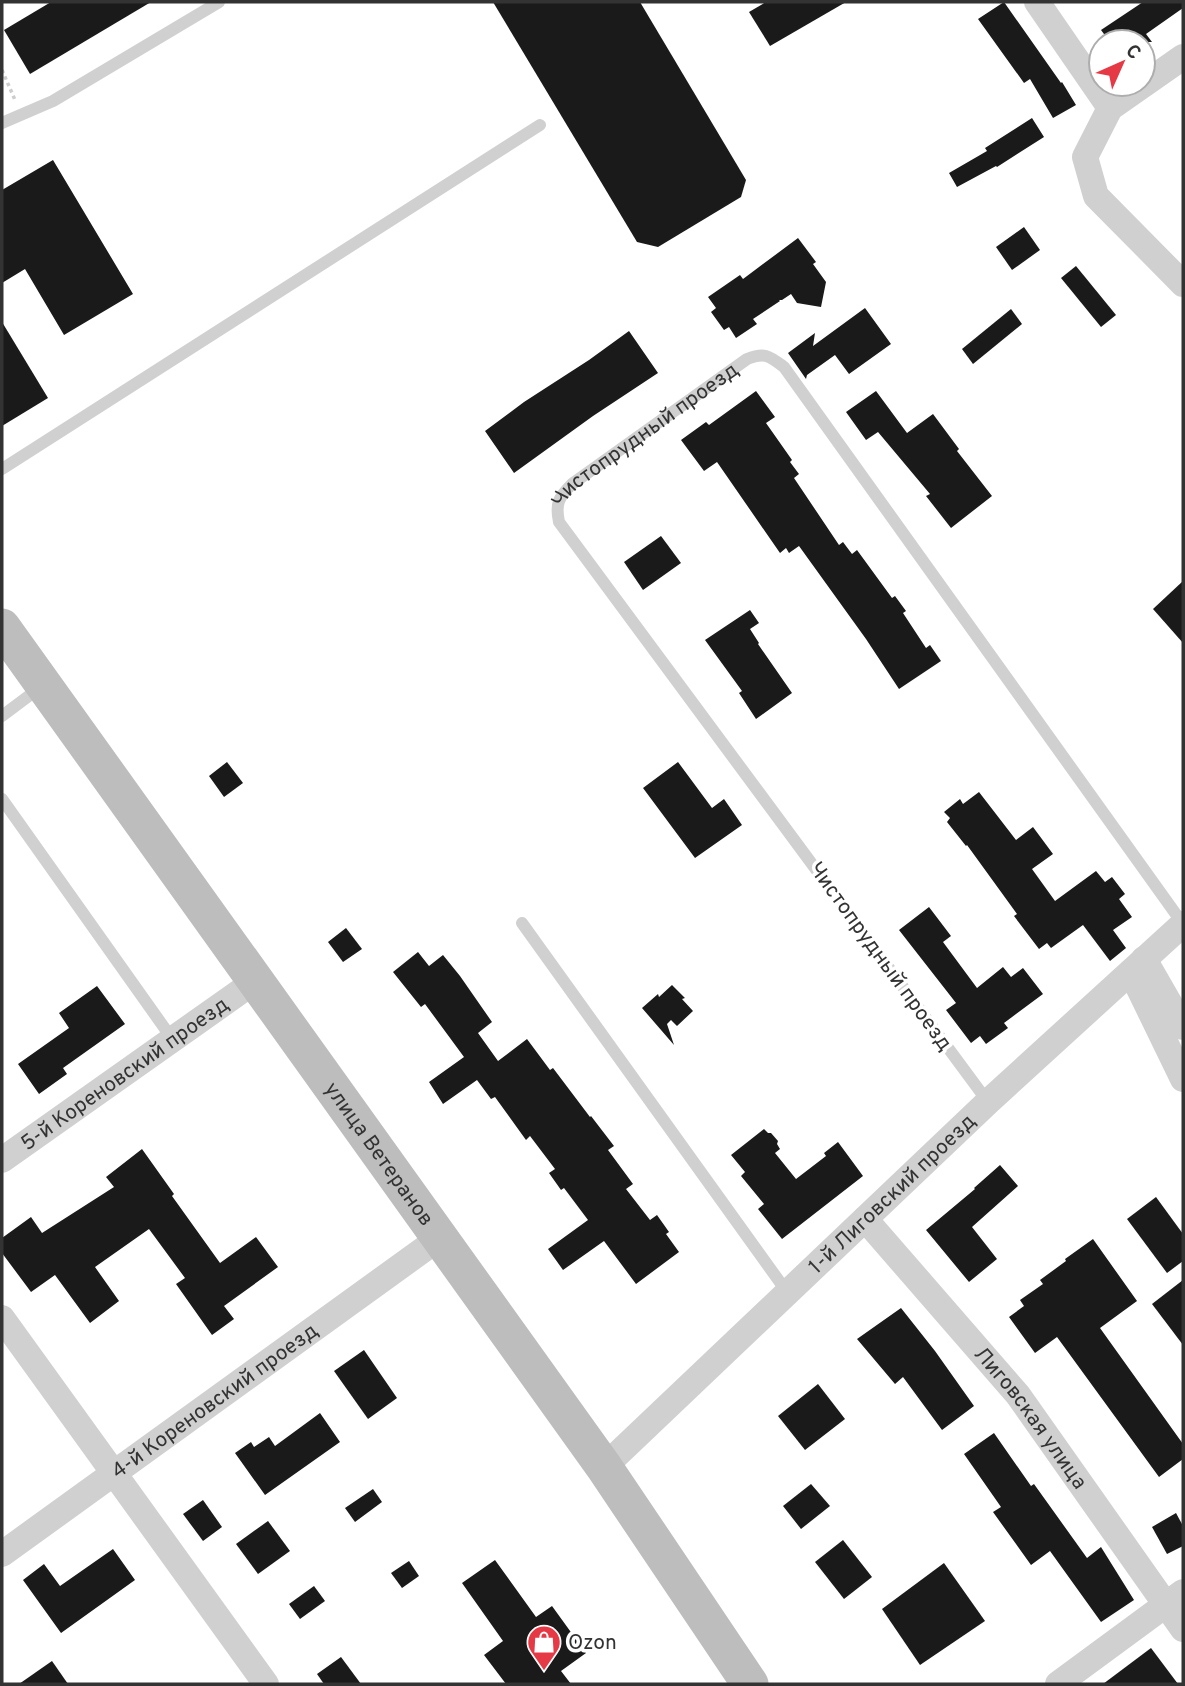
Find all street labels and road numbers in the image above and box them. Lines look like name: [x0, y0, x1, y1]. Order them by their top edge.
street label: Чистопрудный проезд: [546, 357, 745, 512]
street label: Чистопрудный проезд: [802, 857, 957, 1057]
street label: 5-й Кореновский проезд: [16, 992, 235, 1157]
street label: улица Ветеранов: [317, 1077, 439, 1232]
street label: 1-й Лиговский проезд: [803, 1109, 982, 1281]
street label: 4-й Кореновский проезд: [107, 1318, 324, 1486]
street label: Лиговская улица: [967, 1342, 1092, 1495]

